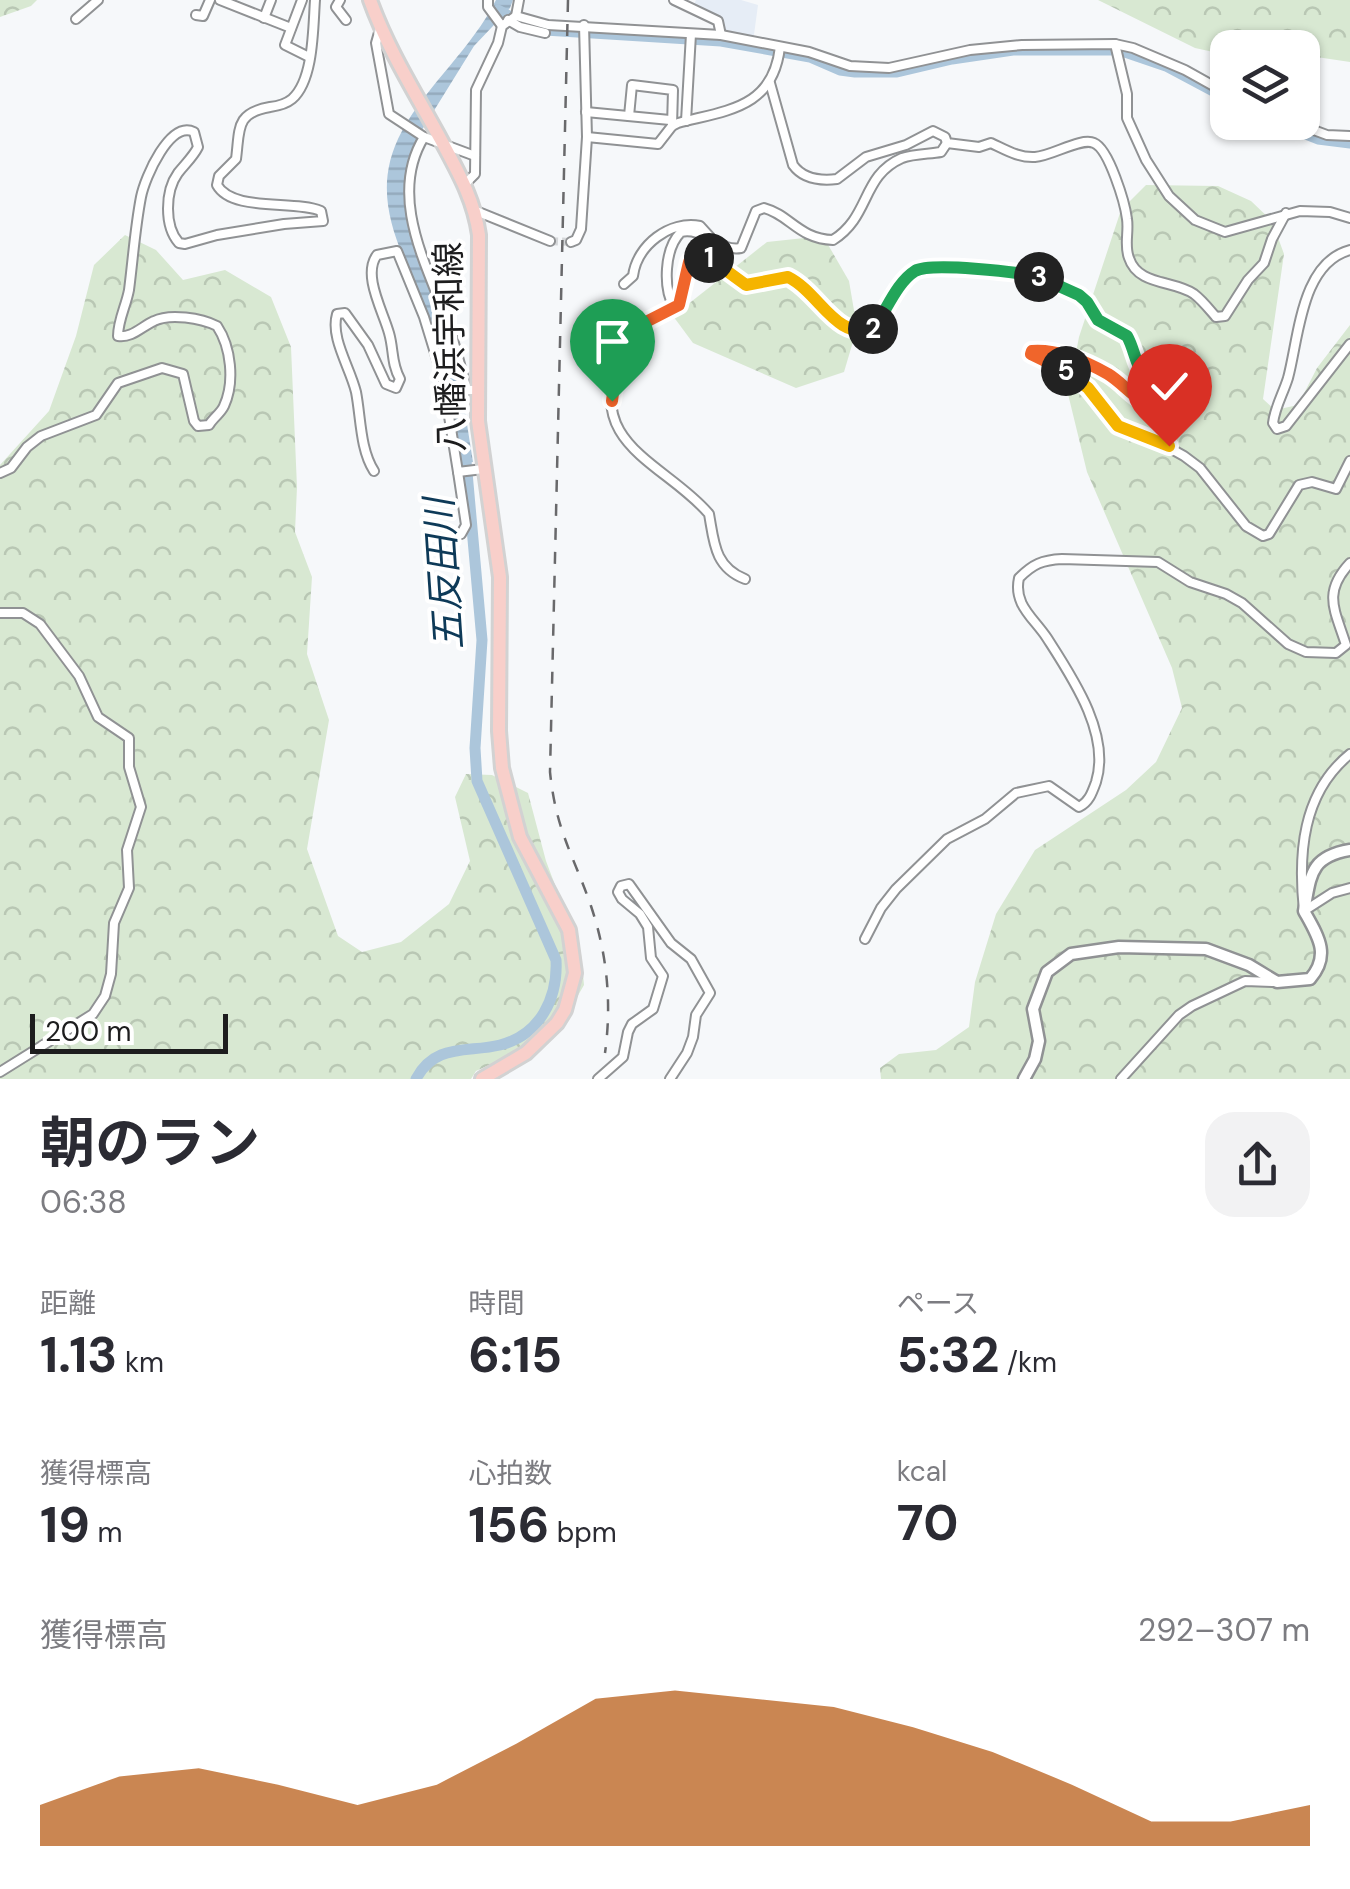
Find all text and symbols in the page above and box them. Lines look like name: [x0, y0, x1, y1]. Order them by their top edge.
map controls: [1210, 30, 1320, 140]
button: layers: [1210, 30, 1320, 140]
pin: 1: [684, 233, 734, 283]
text: 1: [704, 239, 714, 276]
street label: 八幡浜宇和線: [425, 242, 475, 452]
pin: 3: [1014, 252, 1064, 302]
text: 3: [1031, 258, 1047, 295]
pin: [570, 299, 655, 402]
pin: 2: [848, 304, 898, 354]
text: 2: [865, 310, 881, 347]
icon: arrive: [585, 314, 640, 369]
pin: [1127, 344, 1212, 447]
pin: 5: [1041, 346, 1091, 396]
text: 5: [1057, 352, 1075, 389]
icon: check: [1142, 359, 1197, 414]
water label: 五反田川: [413, 492, 474, 652]
scale bar: [30, 1009, 228, 1054]
text: 200 m: [45, 1013, 132, 1050]
text: 朝のラン: [40, 1107, 260, 1179]
button: share: [1205, 1112, 1310, 1217]
text: 06:38: [40, 1181, 127, 1223]
text: 距離: [40, 1285, 96, 1322]
text: 時間: [468, 1285, 524, 1322]
text: ペース: [897, 1285, 979, 1322]
text: 1.13: [40, 1322, 118, 1388]
text: 6:15: [468, 1322, 562, 1388]
text: 5:32: [897, 1322, 999, 1388]
text: km: [118, 1344, 164, 1381]
text: /km: [999, 1344, 1057, 1381]
text: kcal: [897, 1453, 947, 1490]
text: 獲得標高: [40, 1455, 152, 1492]
text: 心拍数: [468, 1455, 552, 1492]
text: 70: [897, 1490, 958, 1556]
text: 19: [40, 1492, 90, 1558]
text: 156: [468, 1492, 549, 1558]
text: m: [90, 1514, 122, 1551]
text: bpm: [549, 1514, 617, 1551]
text: 292–307 m: [1138, 1609, 1310, 1651]
text: 獲得標高: [40, 1614, 168, 1656]

